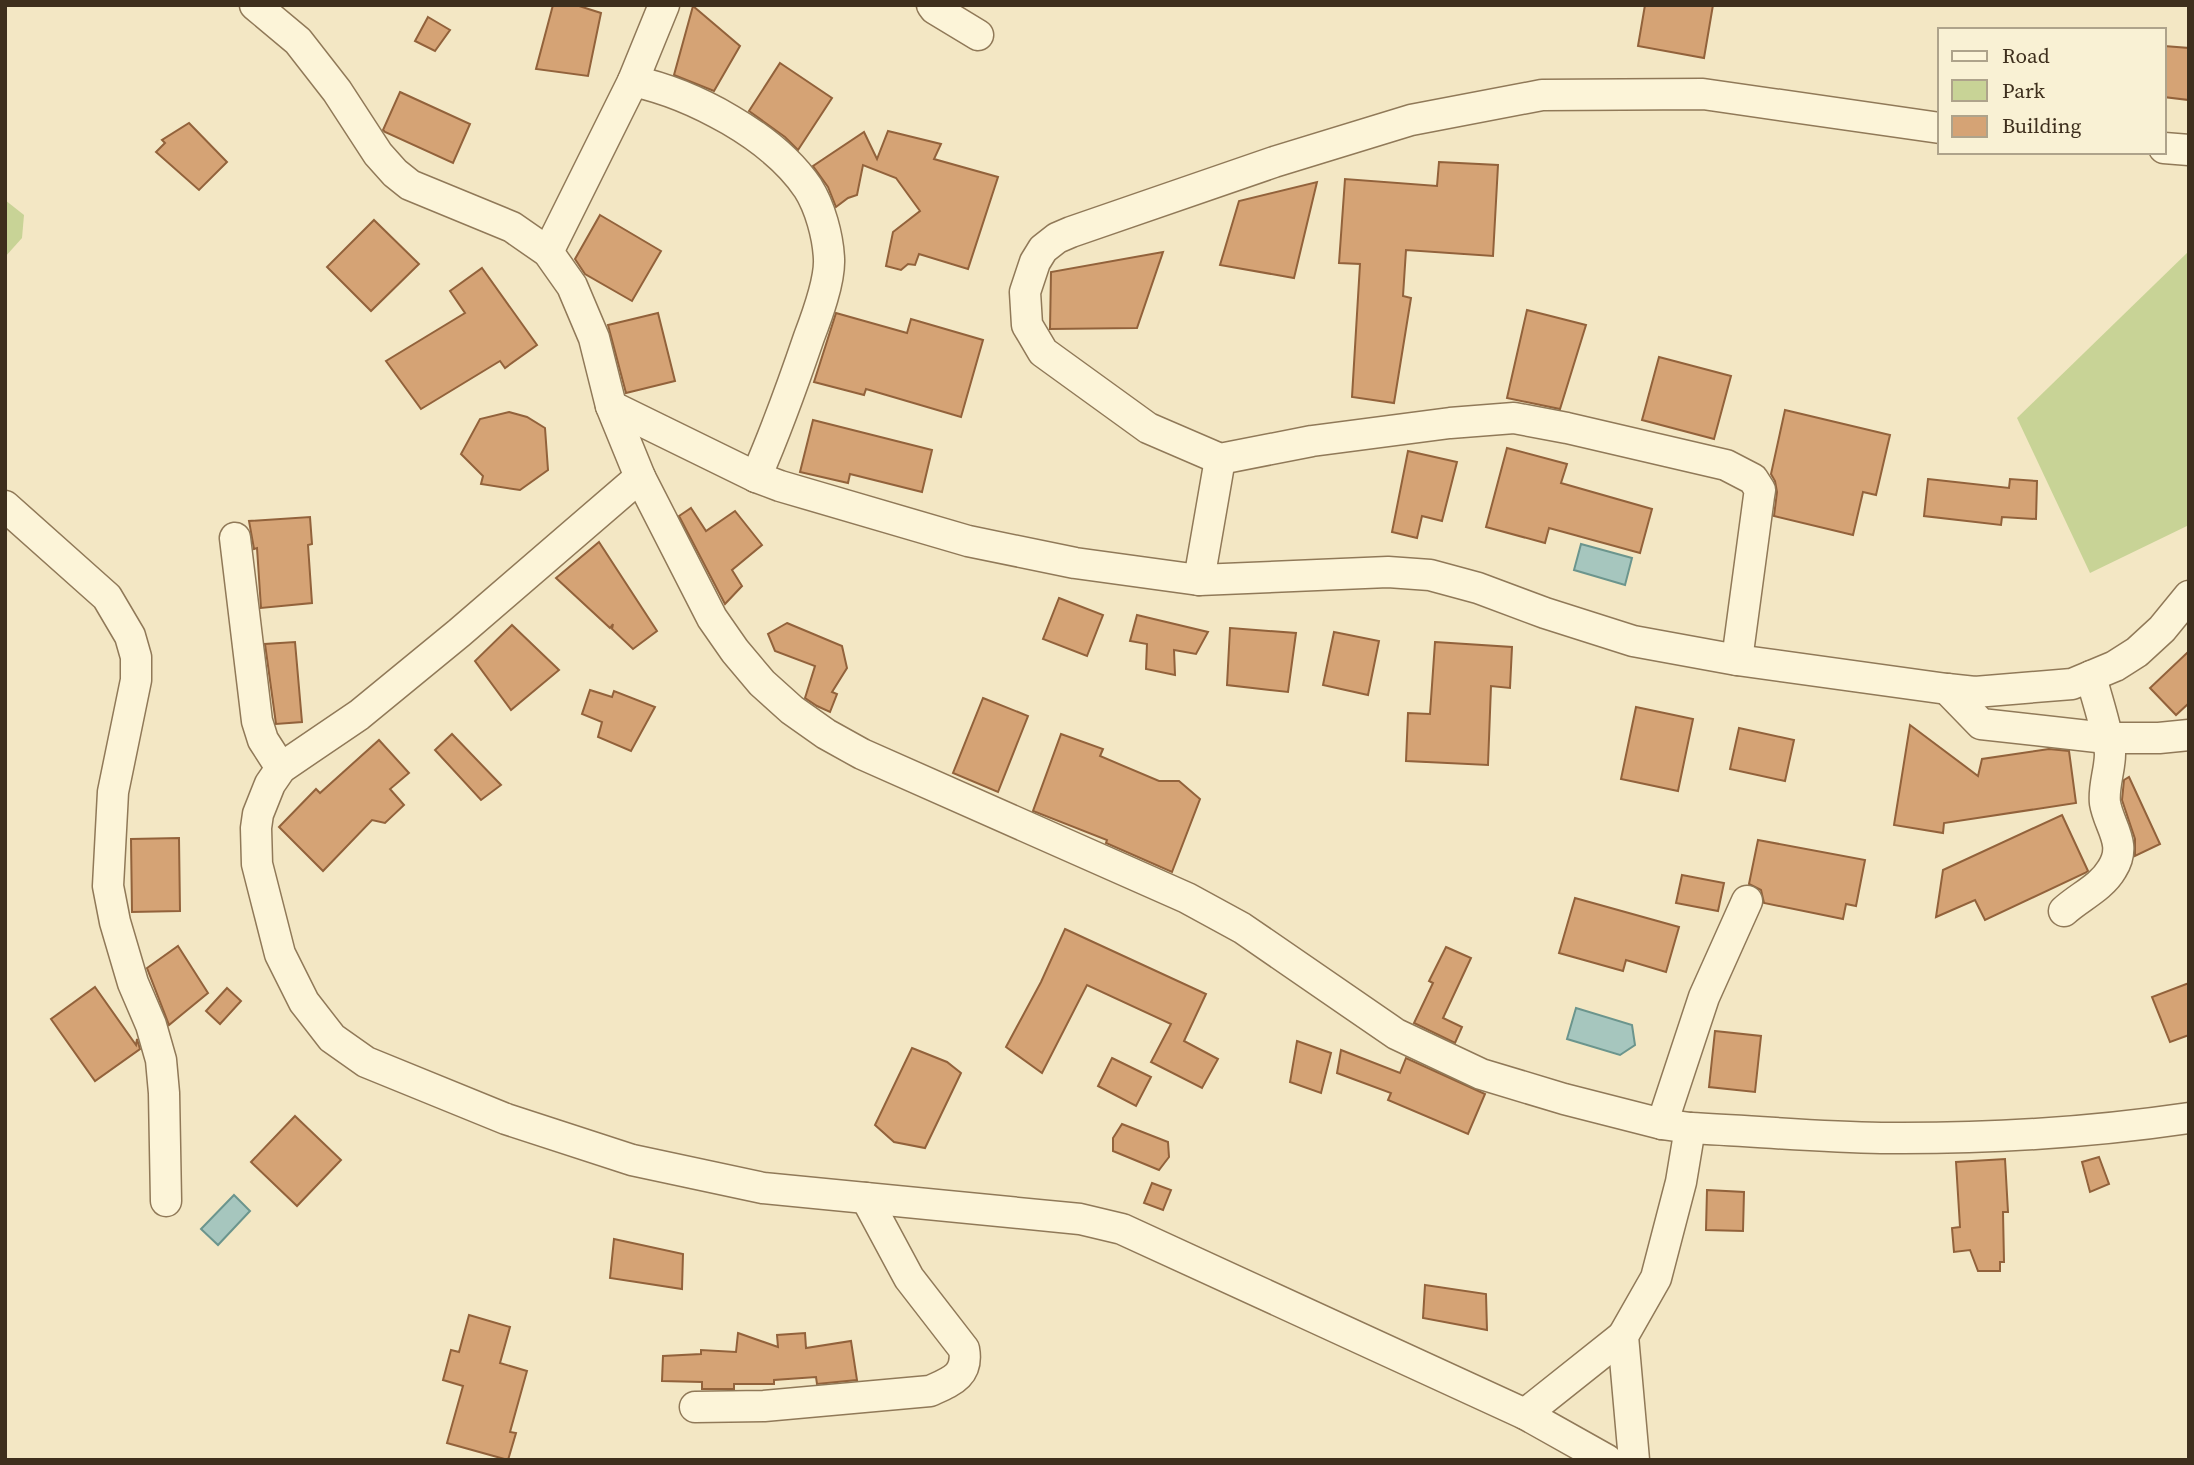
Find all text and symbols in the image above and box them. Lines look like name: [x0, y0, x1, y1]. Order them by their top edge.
legend: [1938, 28, 2166, 154]
text: Road: [2002, 41, 2050, 70]
text: Park: [2002, 76, 2046, 105]
text: Building: [2002, 111, 2081, 140]

